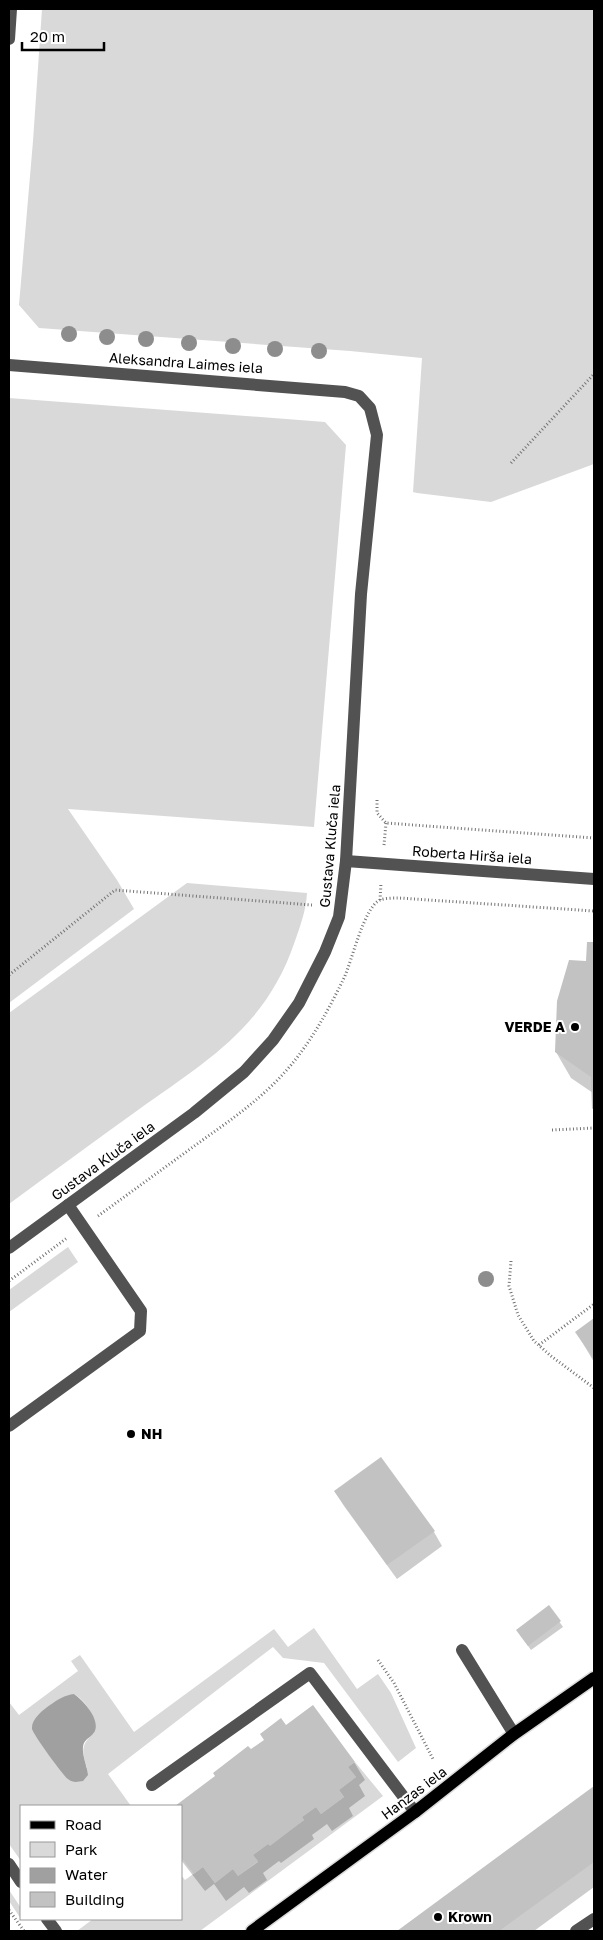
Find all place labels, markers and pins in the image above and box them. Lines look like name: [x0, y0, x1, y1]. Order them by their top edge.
place label: VERDE A: [504, 1018, 565, 1035]
marker: VERDE A: [569, 1021, 581, 1033]
place label: NH: [141, 1425, 162, 1442]
marker: NH: [125, 1428, 137, 1440]
place label: Krown: [448, 1908, 492, 1925]
marker: Krown: [432, 1911, 444, 1923]

